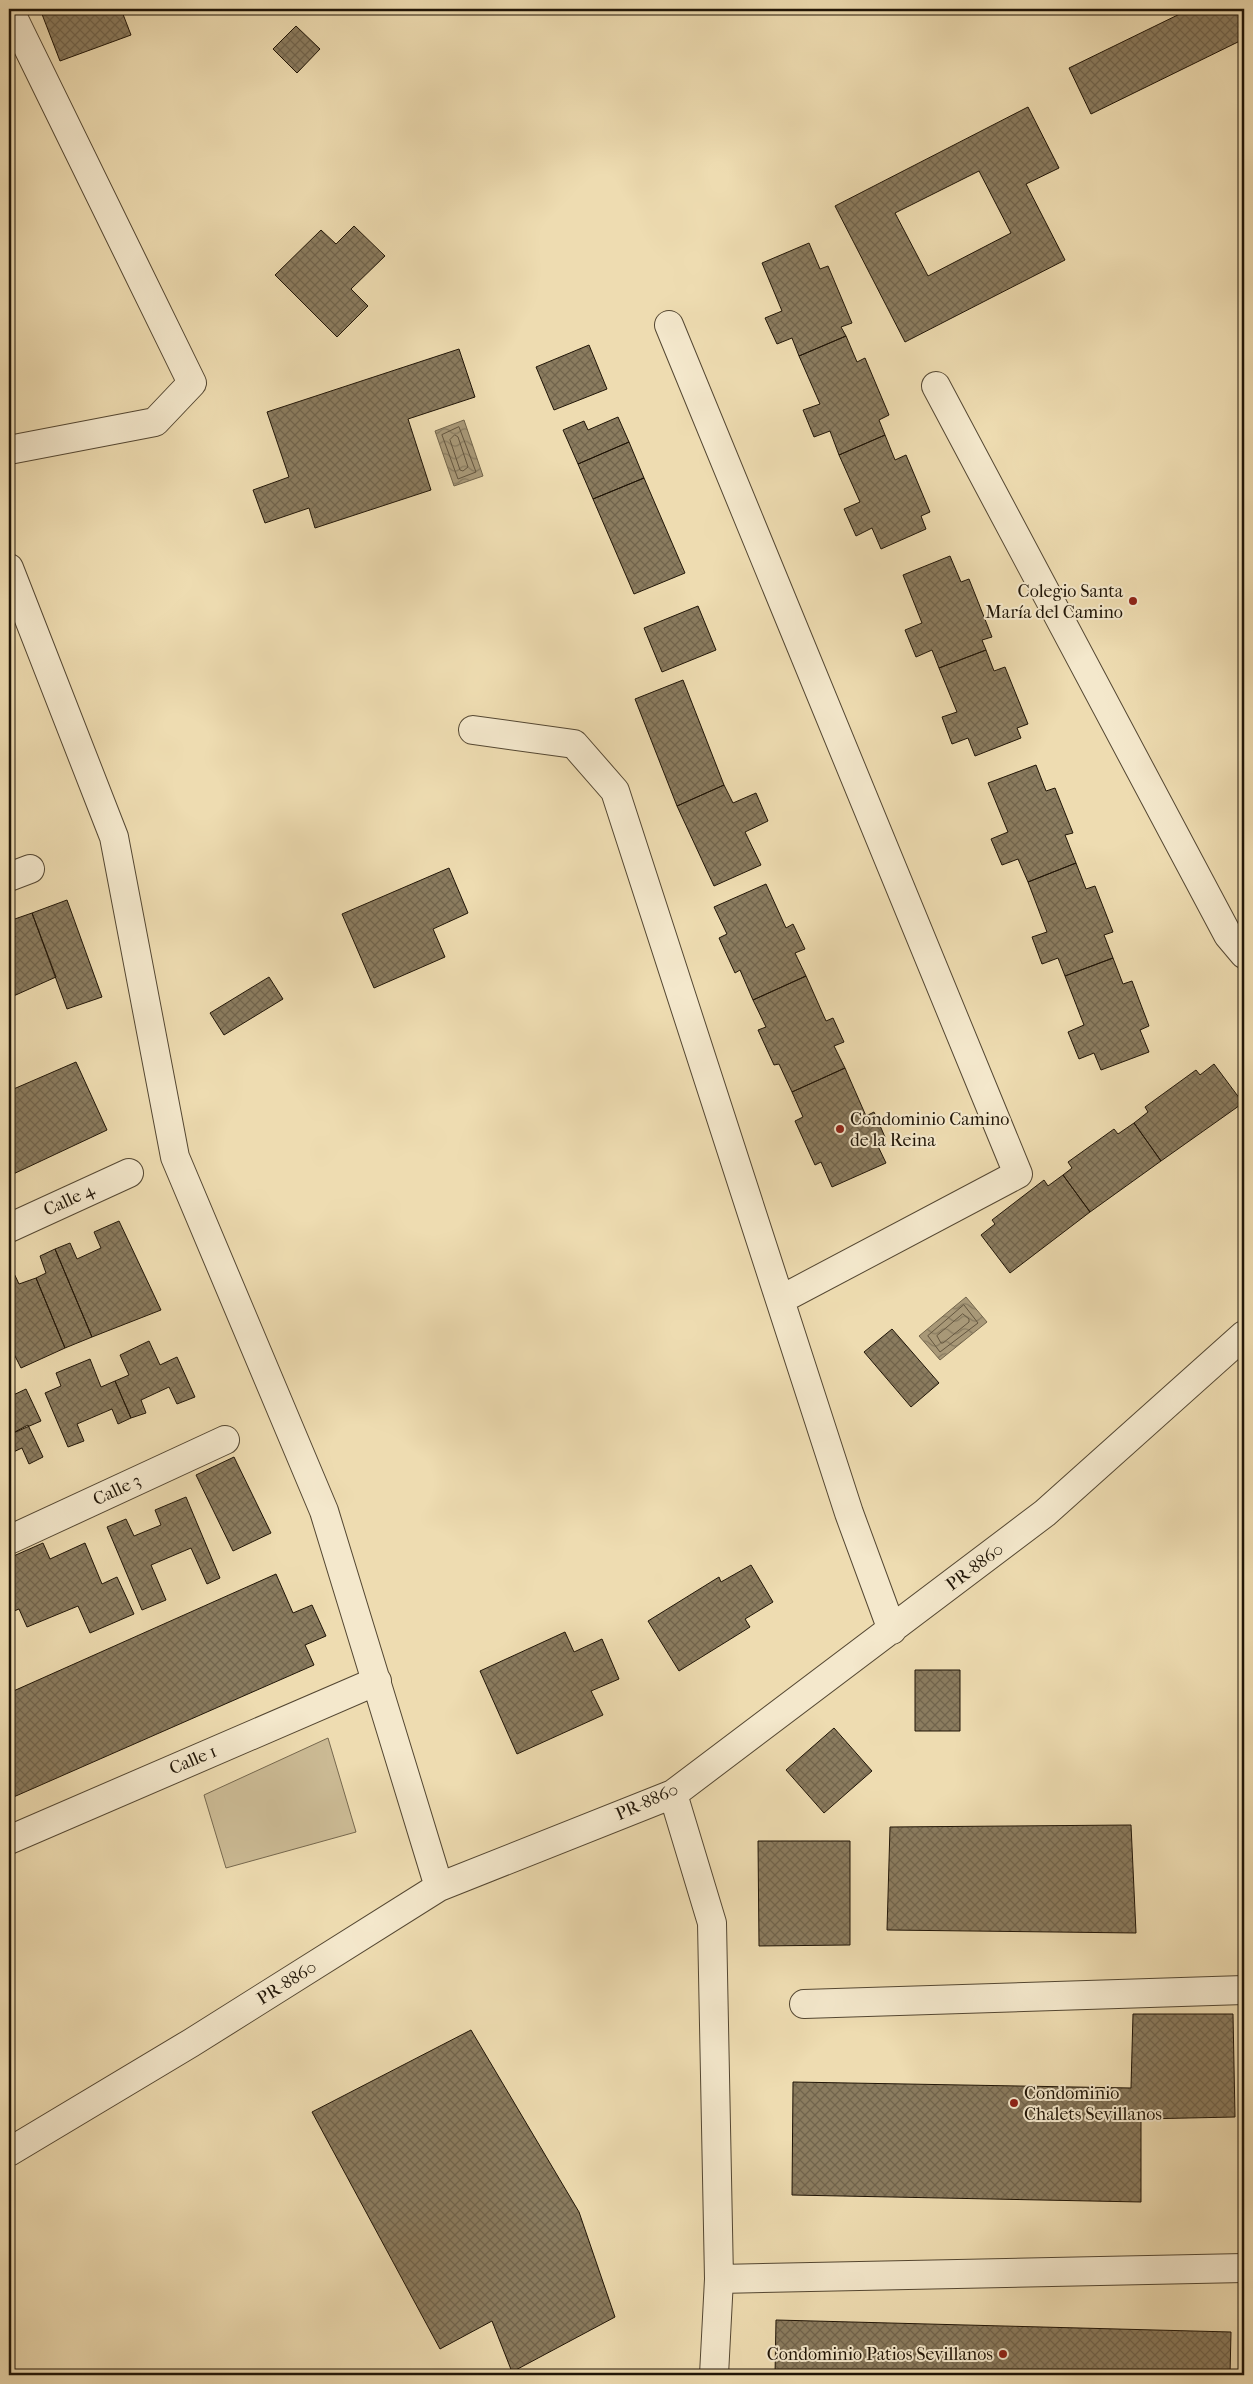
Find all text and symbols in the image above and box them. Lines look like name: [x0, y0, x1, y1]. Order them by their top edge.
place label: Colegio Santa María del Camino: [985, 581, 1124, 623]
marker: Colegio Santa María del Camino: [1127, 595, 1139, 607]
place label: Condominio Camino de la Reina: [850, 1109, 1009, 1151]
marker: Condominio Camino de la Reina: [834, 1123, 846, 1135]
street label: Calle 4: [40, 1179, 98, 1221]
street label: Calle 3: [90, 1470, 144, 1510]
street label: PR-8860: [942, 1539, 1008, 1595]
street label: Calle 1: [166, 1741, 220, 1779]
street label: PR-8860: [612, 1779, 682, 1825]
street label: PR-8860: [253, 1957, 321, 2009]
place label: Condominio Chalets Sevillanos: [1024, 2083, 1162, 2125]
marker: Condominio Chalets Sevillanos: [1008, 2097, 1020, 2109]
place label: Condominio Patios Sevillanos: [767, 2344, 993, 2365]
marker: Condominio Patios Sevillanos: [997, 2348, 1009, 2360]

